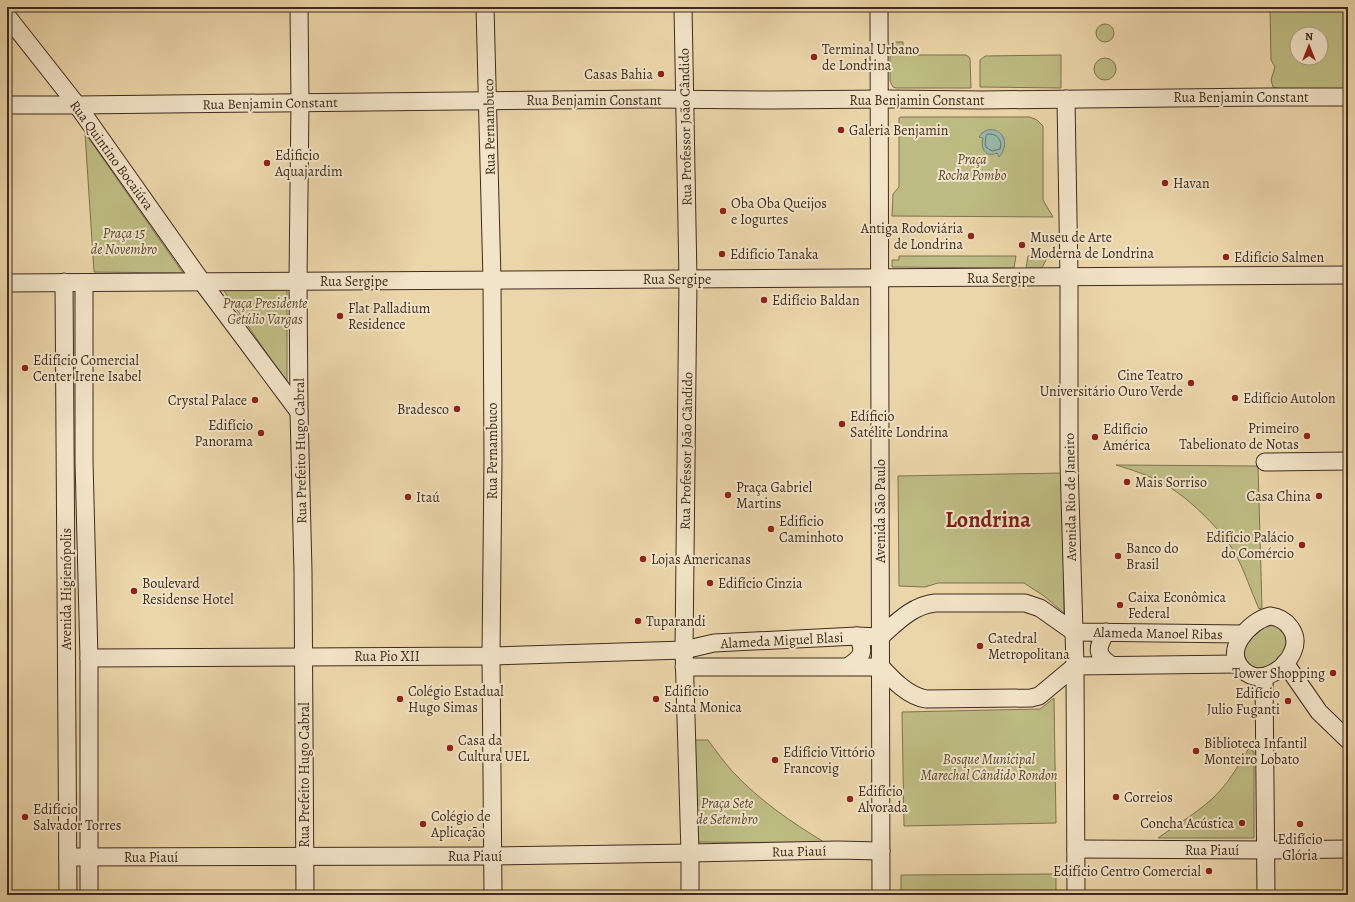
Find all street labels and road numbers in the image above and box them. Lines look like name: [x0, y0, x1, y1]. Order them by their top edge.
street label: Rua Professor João Cândido: [675, 48, 696, 206]
street label: Rua Pernambuco: [479, 78, 500, 176]
street label: Rua Benjamin Constant: [1173, 88, 1309, 107]
street label: Rua Benjamin Constant: [526, 91, 662, 110]
street label: Rua Benjamin Constant: [849, 91, 985, 110]
street label: Rua Benjamin Constant: [202, 93, 338, 114]
street label: Rua Quintino Bocaiúva: [65, 97, 158, 214]
street label: Rua Sergipe: [967, 269, 1035, 288]
street label: Rua Sergipe: [643, 270, 711, 289]
street label: Rua Sergipe: [320, 272, 388, 291]
street label: Rua Professor João Cândido: [676, 372, 697, 530]
street label: Rua Prefeito Hugo Cabral: [290, 378, 311, 524]
street label: Rua Pernambuco: [483, 402, 502, 499]
street label: Avenida Rio de Janeiro: [1060, 433, 1081, 562]
street label: Avenida São Paulo: [871, 459, 890, 564]
street label: Avenida Higienópolis: [57, 528, 76, 651]
street label: Alameda Manoel Ribas: [1092, 623, 1223, 644]
street label: Alameda Miguel Blasi: [719, 628, 844, 653]
street label: Rua Pio XII: [354, 647, 420, 666]
street label: Rua Prefeito Hugo Cabral: [295, 702, 314, 848]
street label: Rua Piauí: [1185, 841, 1239, 860]
street label: Rua Piauí: [772, 842, 827, 861]
street label: Rua Piauí: [448, 847, 502, 866]
street label: Rua Piauí: [124, 848, 178, 867]

